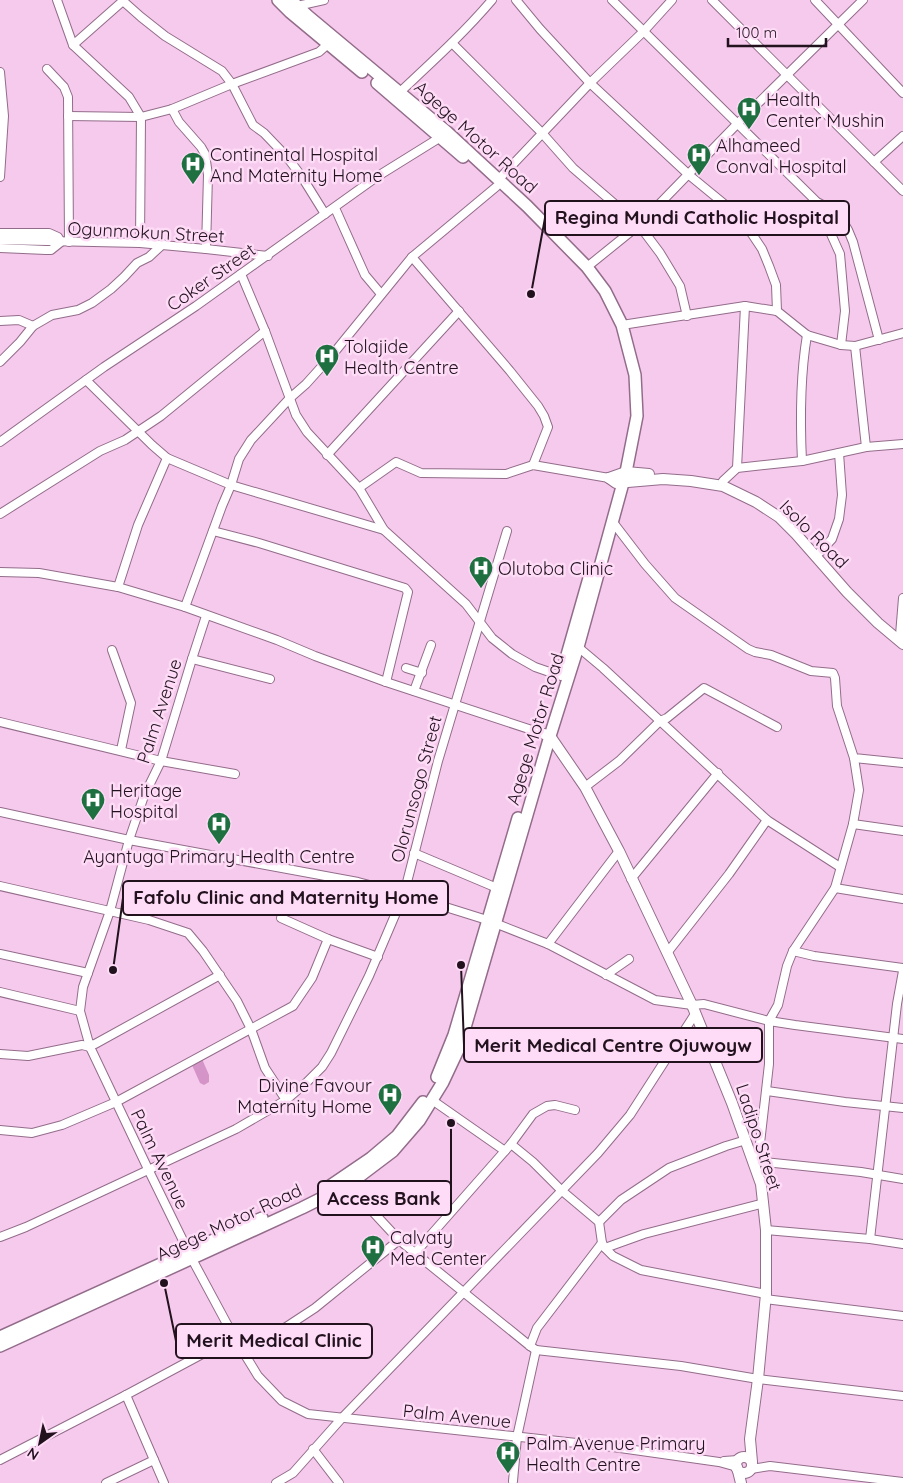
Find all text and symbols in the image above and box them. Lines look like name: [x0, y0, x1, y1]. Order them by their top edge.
scale bar: [728, 15, 826, 47]
text: 100 m: [736, 23, 777, 42]
street label: Agege Motor Road: [410, 76, 542, 198]
place label: Health Center Mushin: [766, 88, 884, 132]
hospital icon: Health Center Mushin: [736, 96, 762, 130]
place label: Alhameed Conval Hospital: [716, 134, 847, 178]
hospital icon: Alhameed Conval Hospital: [686, 142, 712, 176]
place label: Continental Hospital And Maternity Home: [210, 143, 383, 187]
hospital icon: Continental Hospital And Maternity Home: [180, 151, 206, 185]
callout: Regina Mundi Catholic Hospital: [545, 201, 849, 235]
text: Regina Mundi Catholic Hospital: [555, 205, 839, 229]
street label: Ogunmokun Street: [67, 216, 225, 248]
street label: Coker Street: [162, 238, 260, 316]
place label: Tolajide Health Centre: [344, 335, 459, 379]
hospital icon: Tolajide Health Centre: [314, 343, 340, 377]
street label: Isolo Road: [775, 495, 853, 573]
hospital icon: Olutoba Clinic: [468, 555, 494, 589]
place label: Olutoba Clinic: [498, 557, 613, 580]
street label: Agege Motor Road: [501, 650, 569, 808]
street label: Palm Avenue: [131, 656, 187, 766]
street label: Olorunsogo Street: [385, 713, 447, 865]
place label: Heritage Hospital: [110, 779, 182, 823]
hospital icon: Heritage Hospital: [80, 787, 106, 821]
hospital icon: Ayantuga Primary Health Centre: [206, 811, 232, 845]
place label: Ayantuga Primary Health Centre: [83, 845, 355, 868]
callout: Fafolu Clinic and Maternity Home: [123, 881, 448, 915]
text: Fafolu Clinic and Maternity Home: [133, 885, 439, 909]
callout: Merit Medical Centre Ojuwoyw: [464, 1028, 762, 1062]
text: Merit Medical Centre Ojuwoyw: [474, 1033, 752, 1057]
place label: Divine Favour Maternity Home: [237, 1074, 372, 1118]
street label: Ladipo Street: [731, 1081, 787, 1193]
hospital icon: Divine Favour Maternity Home: [377, 1082, 403, 1116]
street label: Palm Avenue: [126, 1105, 194, 1213]
street label: Agege Motor Road: [153, 1178, 305, 1266]
callout: Access Bank: [318, 1181, 451, 1215]
text: Access Bank: [327, 1186, 441, 1210]
place label: Calvaty Med Center: [390, 1226, 486, 1270]
hospital icon: Calvaty Med Center: [360, 1234, 386, 1268]
callout: Merit Medical Clinic: [176, 1324, 372, 1358]
text: Merit Medical Clinic: [186, 1328, 362, 1352]
street label: Palm Avenue: [402, 1399, 512, 1433]
north arrow: [15, 1418, 65, 1468]
place label: Palm Avenue Primary Health Centre: [526, 1432, 705, 1476]
hospital icon: Palm Avenue Primary Health Centre: [495, 1440, 521, 1474]
text: N: [24, 1444, 42, 1464]

